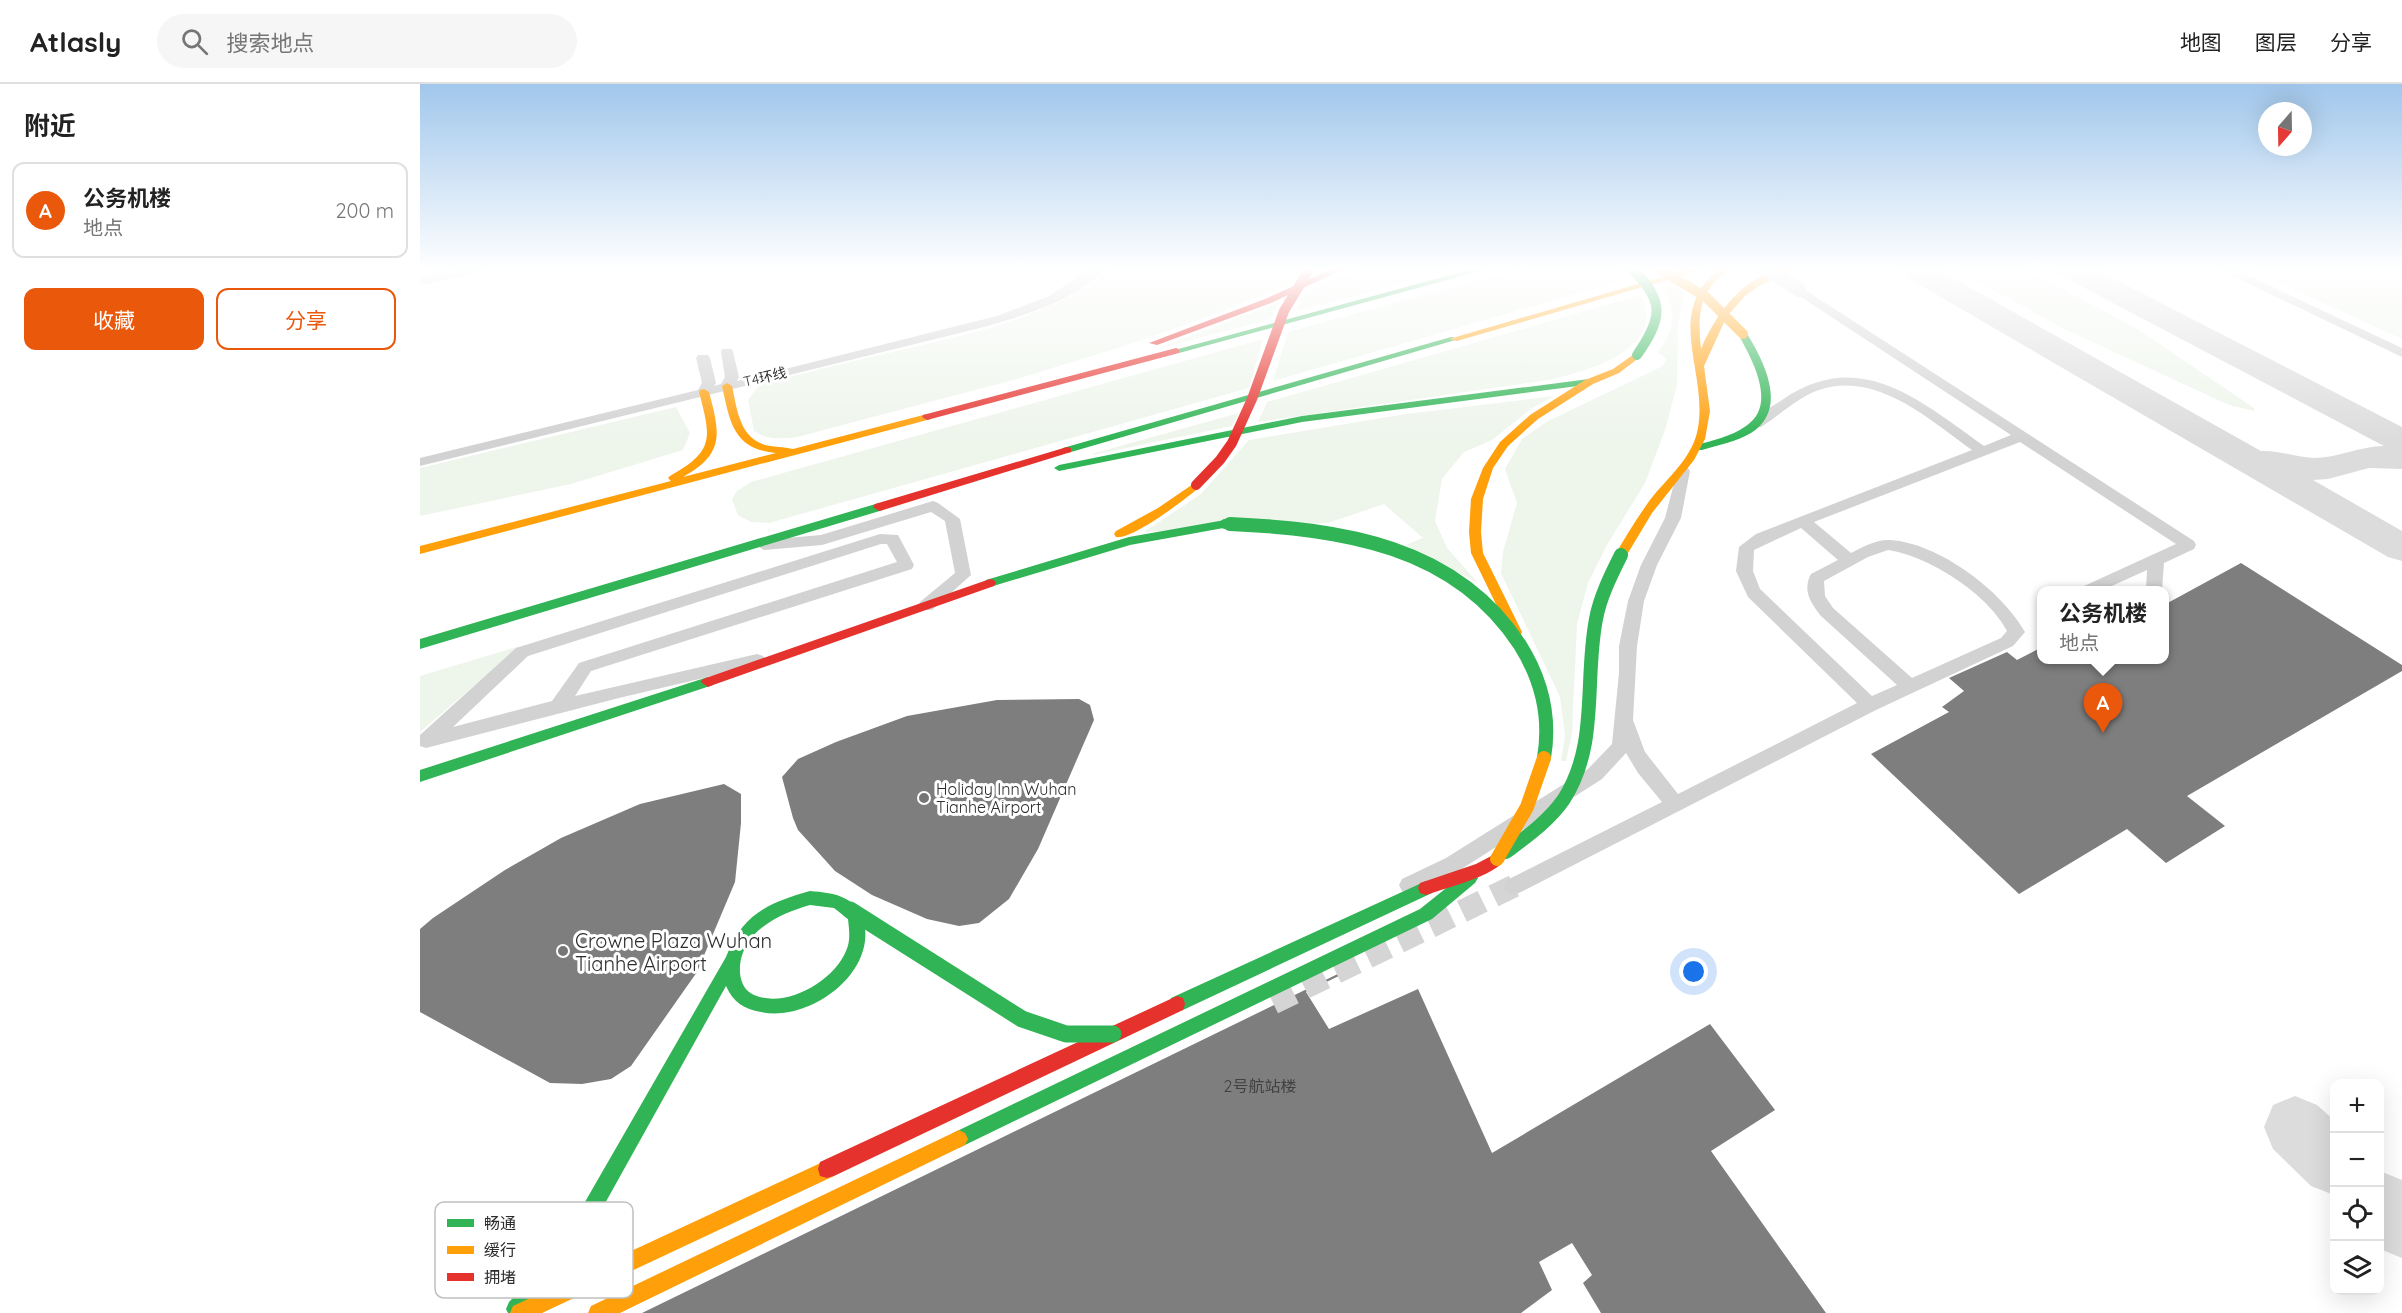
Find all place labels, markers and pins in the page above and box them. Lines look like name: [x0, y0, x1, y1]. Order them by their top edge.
pin: A: [2084, 684, 2122, 733]
place label: Holiday Inn Wuhan Tianhe Airport: [936, 779, 1076, 817]
marker: Holiday Inn Wuhan Tianhe Airport: [917, 791, 931, 805]
place label: Crowne Plaza Wuhan Tianhe Airport: [575, 928, 772, 976]
marker: Crowne Plaza Wuhan Tianhe Airport: [556, 944, 570, 958]

